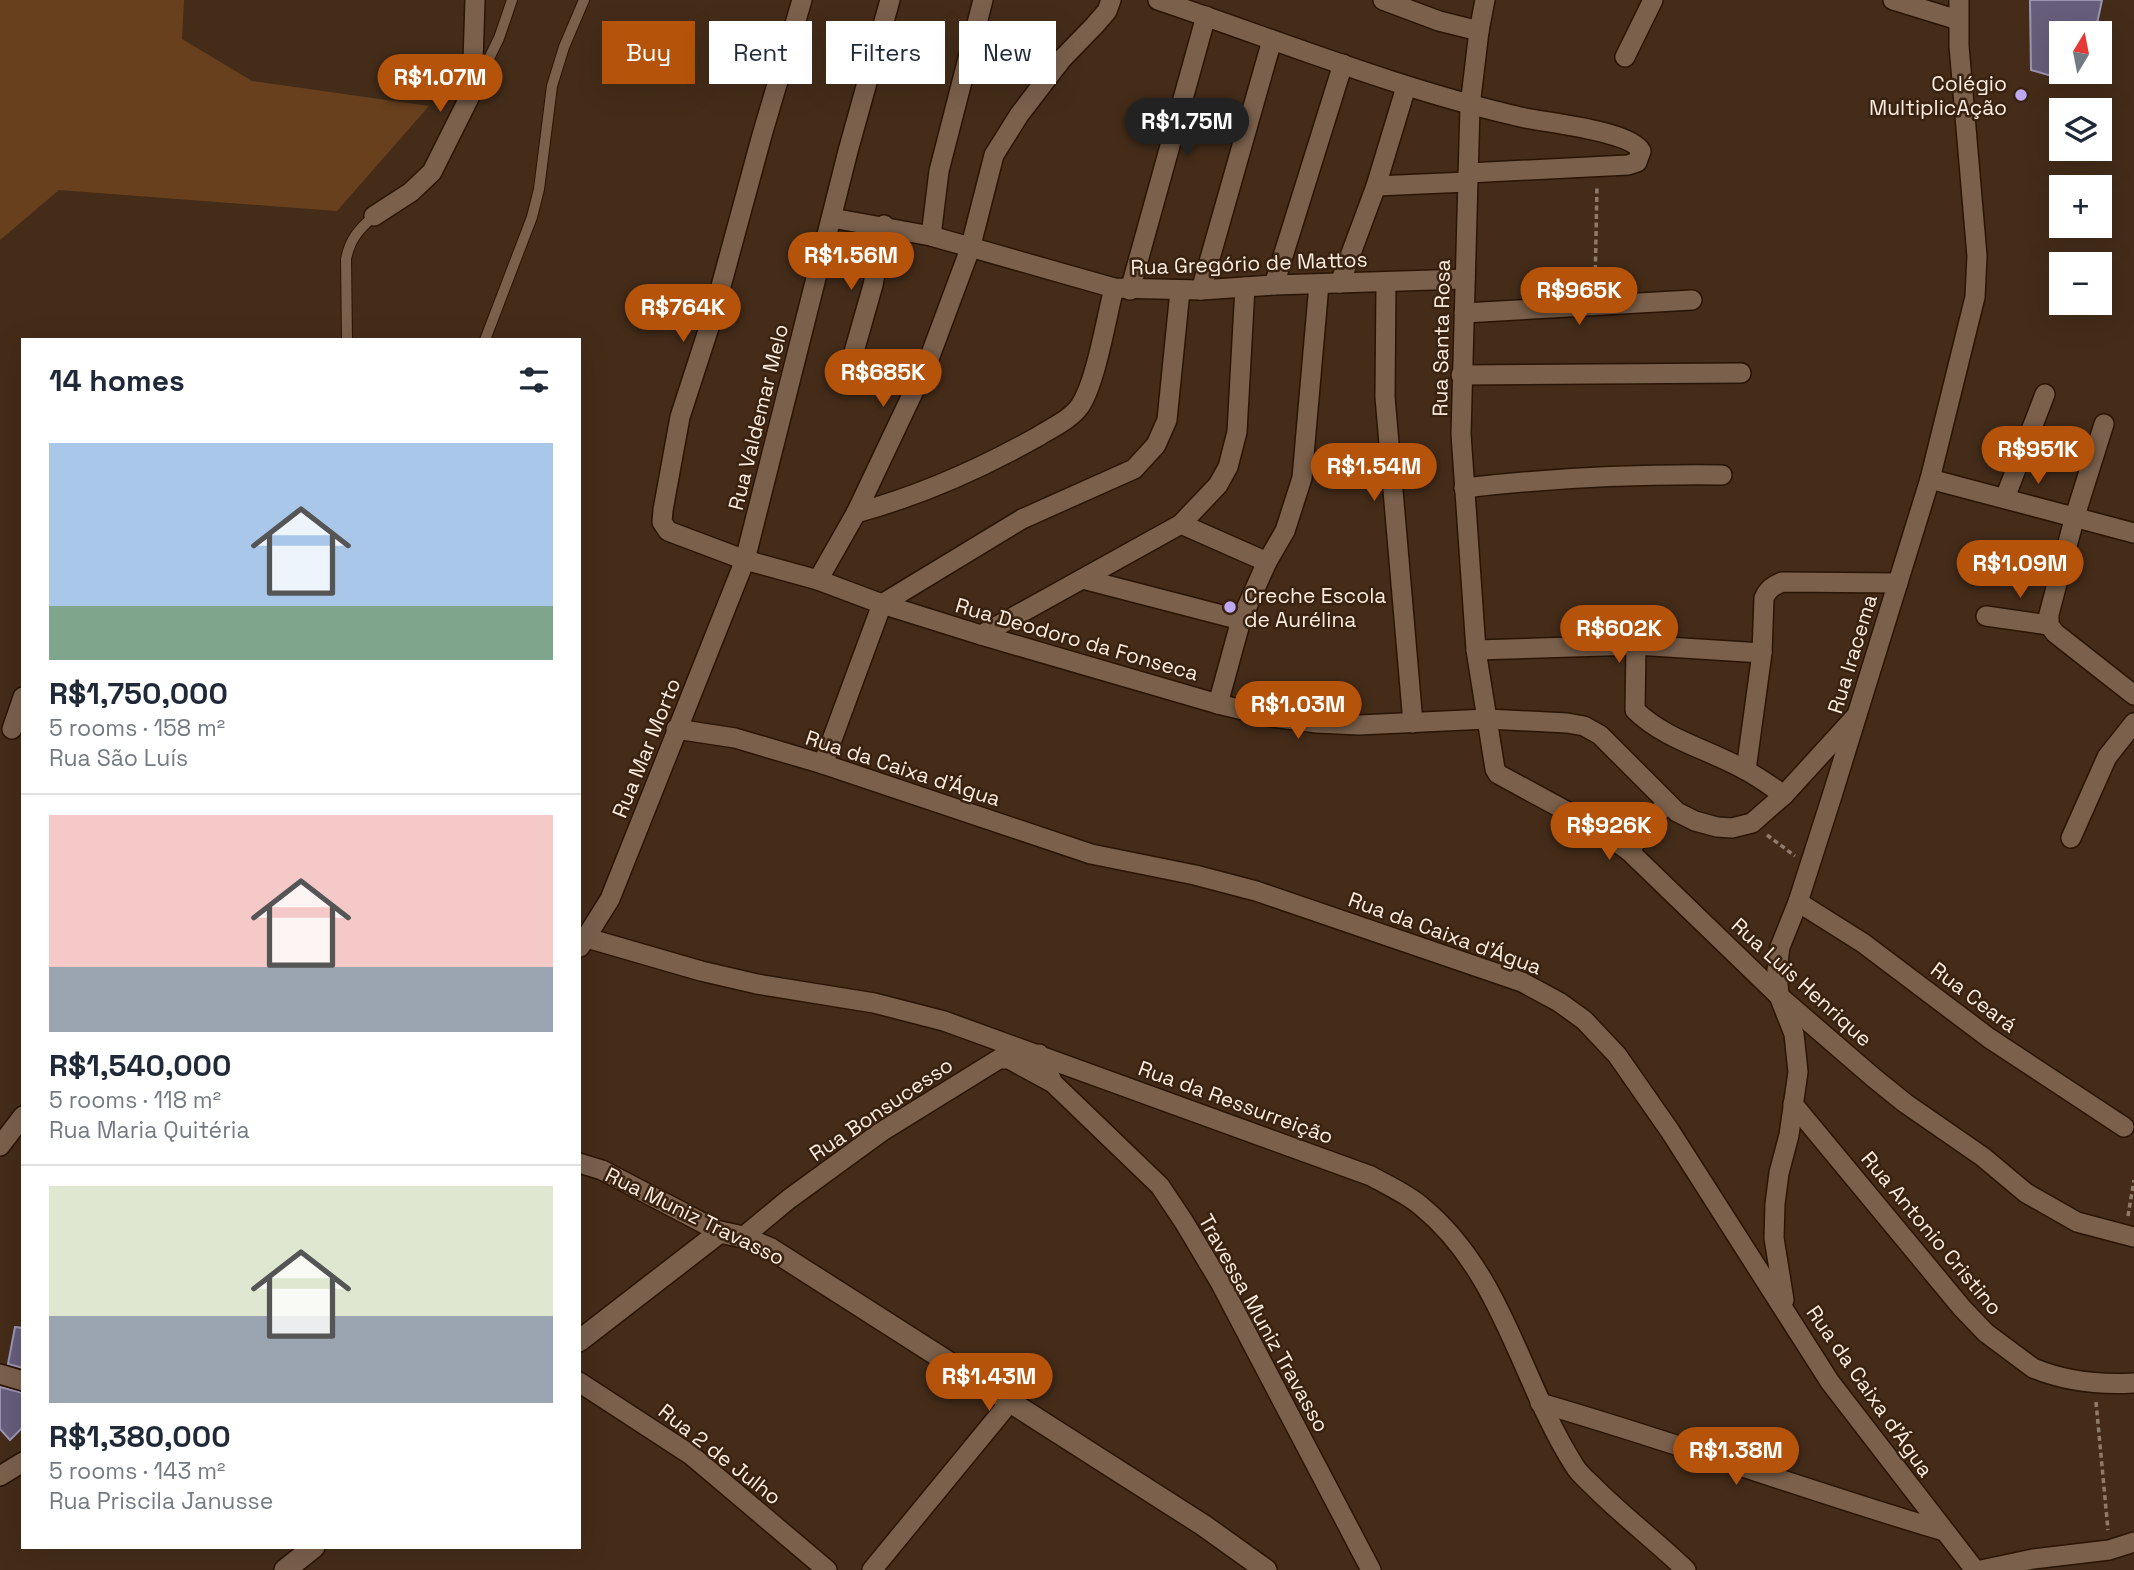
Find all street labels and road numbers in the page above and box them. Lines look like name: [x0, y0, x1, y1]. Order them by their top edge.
street label: Rua Gregório de Mattos: [1130, 245, 1368, 281]
street label: Rua Santa Rosa: [1426, 259, 1456, 417]
street label: Rua Valdemar Melo: [722, 321, 794, 513]
street label: Rua Deodoro da Fonseca: [952, 591, 1202, 687]
street label: Rua Iracema: [1821, 591, 1883, 717]
street label: Rua Mar Morto: [606, 674, 686, 822]
street label: Rua da Caixa d'Água: [802, 724, 1004, 812]
street label: Rua da Caixa d'Água: [1345, 886, 1545, 980]
street label: Rua Luis Henrique: [1726, 912, 1878, 1052]
street label: Rua Ceará: [1925, 956, 2023, 1038]
street label: Rua Bonsucesso: [804, 1051, 958, 1167]
street label: Rua da Ressurreição: [1135, 1054, 1337, 1150]
street label: Rua Antonio Cristino: [1856, 1145, 2008, 1321]
street label: Rua Muniz Travasso: [601, 1161, 789, 1271]
street label: Travessa Muniz Travasso: [1193, 1209, 1335, 1437]
street label: Rua da Caixa d'Água: [1801, 1300, 1939, 1482]
street label: Rua 2 de Julho: [653, 1398, 787, 1510]

